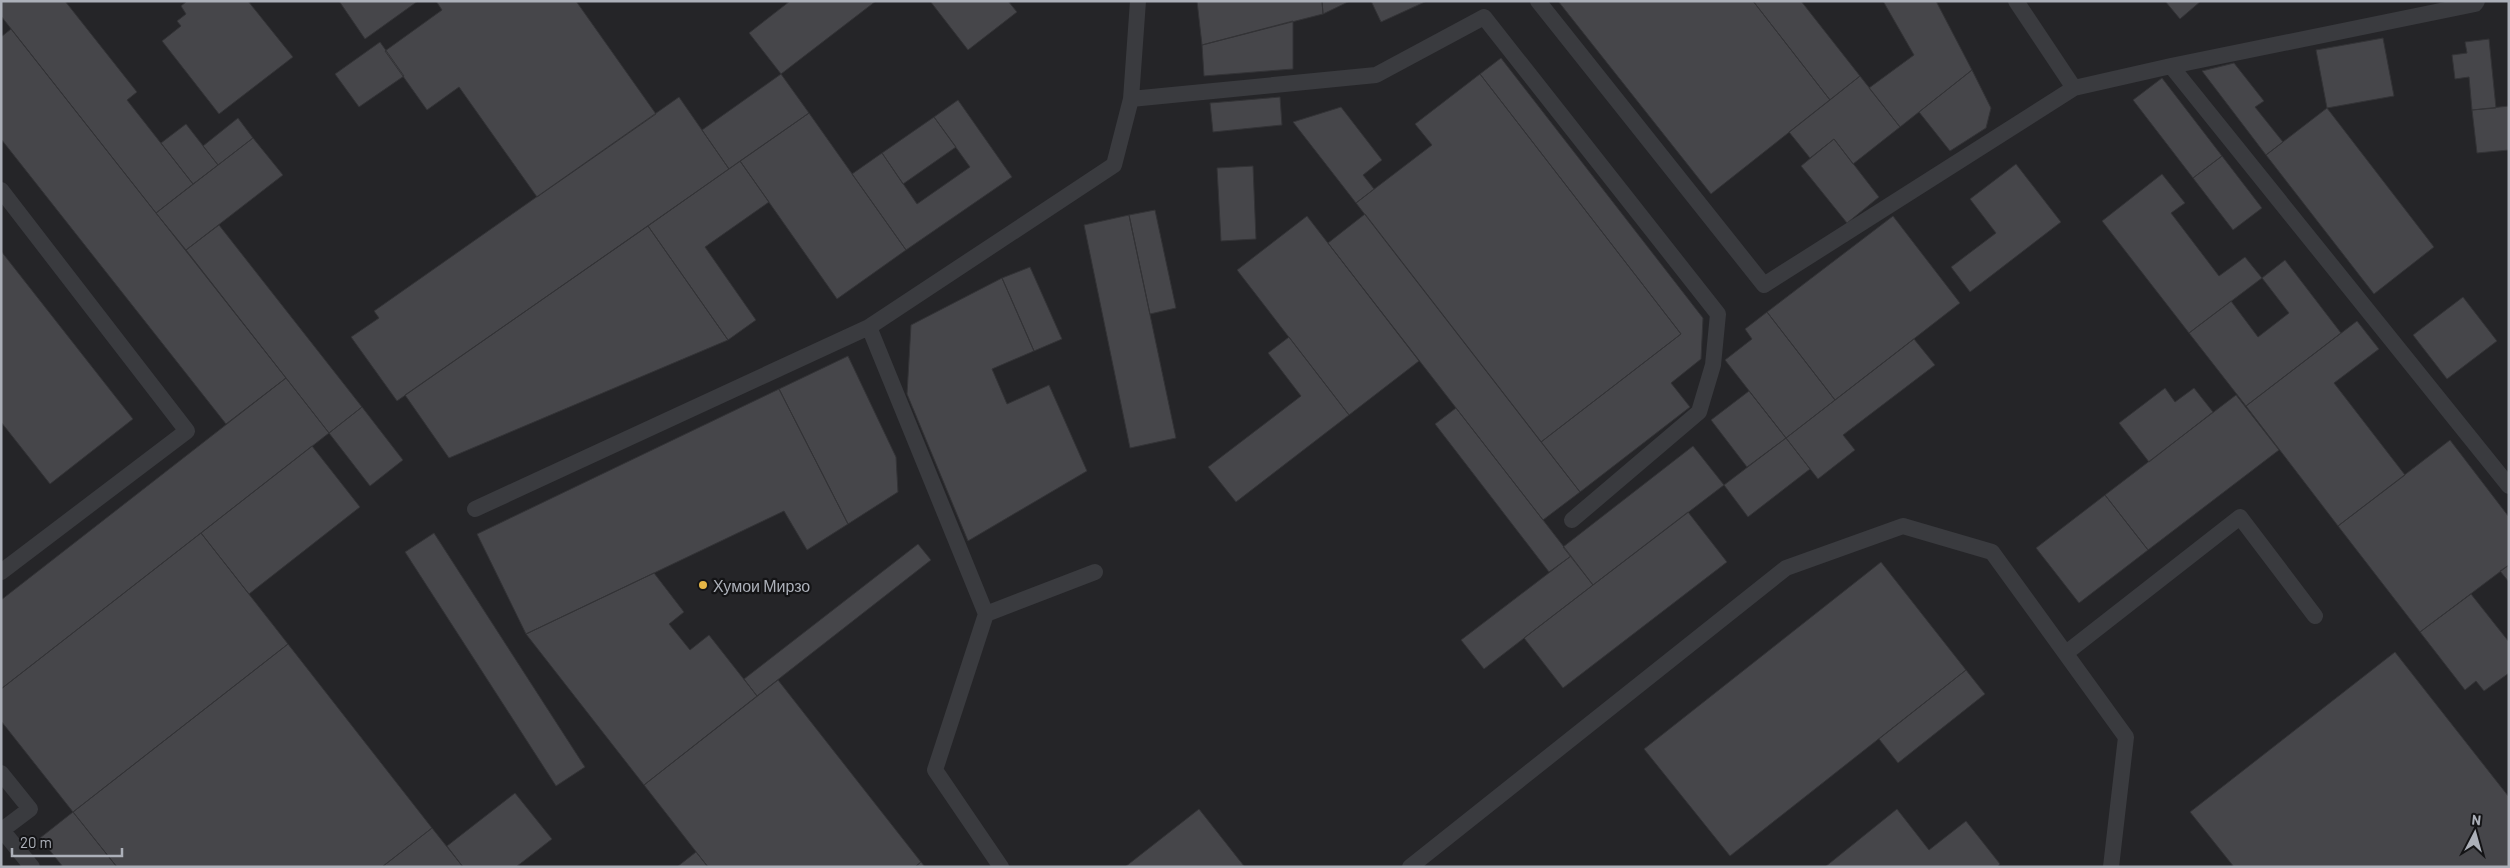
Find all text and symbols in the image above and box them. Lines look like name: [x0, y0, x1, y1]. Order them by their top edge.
place label: Хумои Мирзо: [713, 576, 810, 595]
marker: Хумои Мирзо: [697, 579, 709, 591]
north arrow: [2450, 808, 2500, 858]
text: N: [2471, 811, 2482, 829]
scale bar: [12, 826, 122, 858]
text: 20 m: [20, 833, 52, 851]

